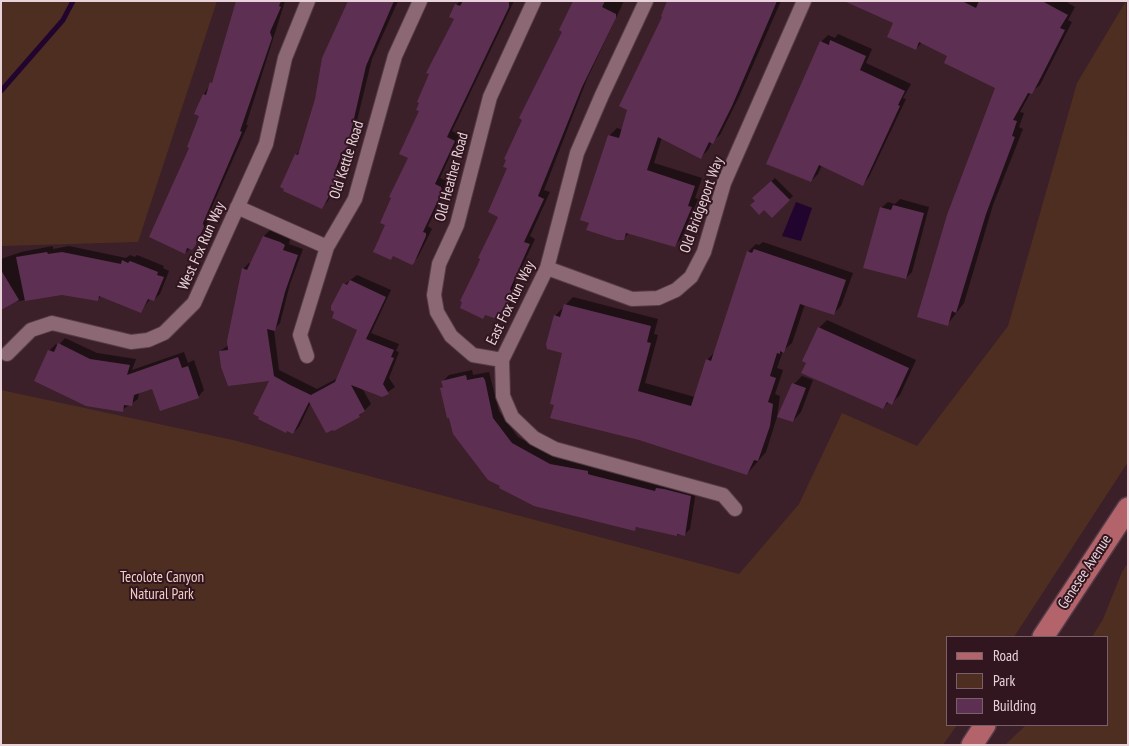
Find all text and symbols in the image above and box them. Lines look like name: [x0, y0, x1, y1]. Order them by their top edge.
street label: Old Kettle Road: [326, 119, 368, 201]
street label: Old Heather Road: [431, 131, 473, 223]
street label: Old Bridgeport Way: [676, 154, 728, 256]
street label: West Fox Run Way: [175, 199, 229, 293]
street label: East Fox Run Way: [483, 258, 539, 348]
street label: Genesee Avenue: [1054, 532, 1116, 612]
park label: Tecolote Canyon Natural Park: [120, 569, 204, 604]
legend: [946, 636, 1109, 726]
text: Road: [993, 646, 1019, 665]
text: Park: [993, 671, 1015, 690]
text: Building: [993, 696, 1036, 715]

